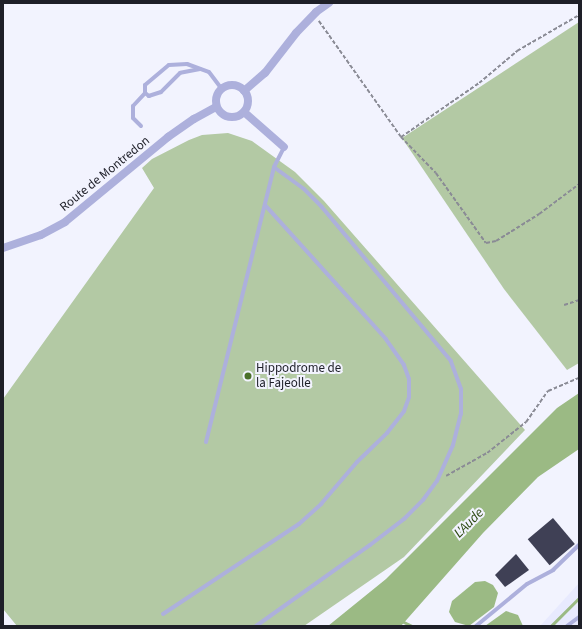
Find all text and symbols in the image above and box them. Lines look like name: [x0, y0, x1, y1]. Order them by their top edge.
street label: Route de Montredon: [57, 133, 153, 215]
place label: Hippodrome de la Fajeolle: [256, 361, 341, 392]
marker: Hippodrome de la Fajeolle: [243, 371, 253, 381]
water label: L'Aude: [451, 505, 487, 541]

